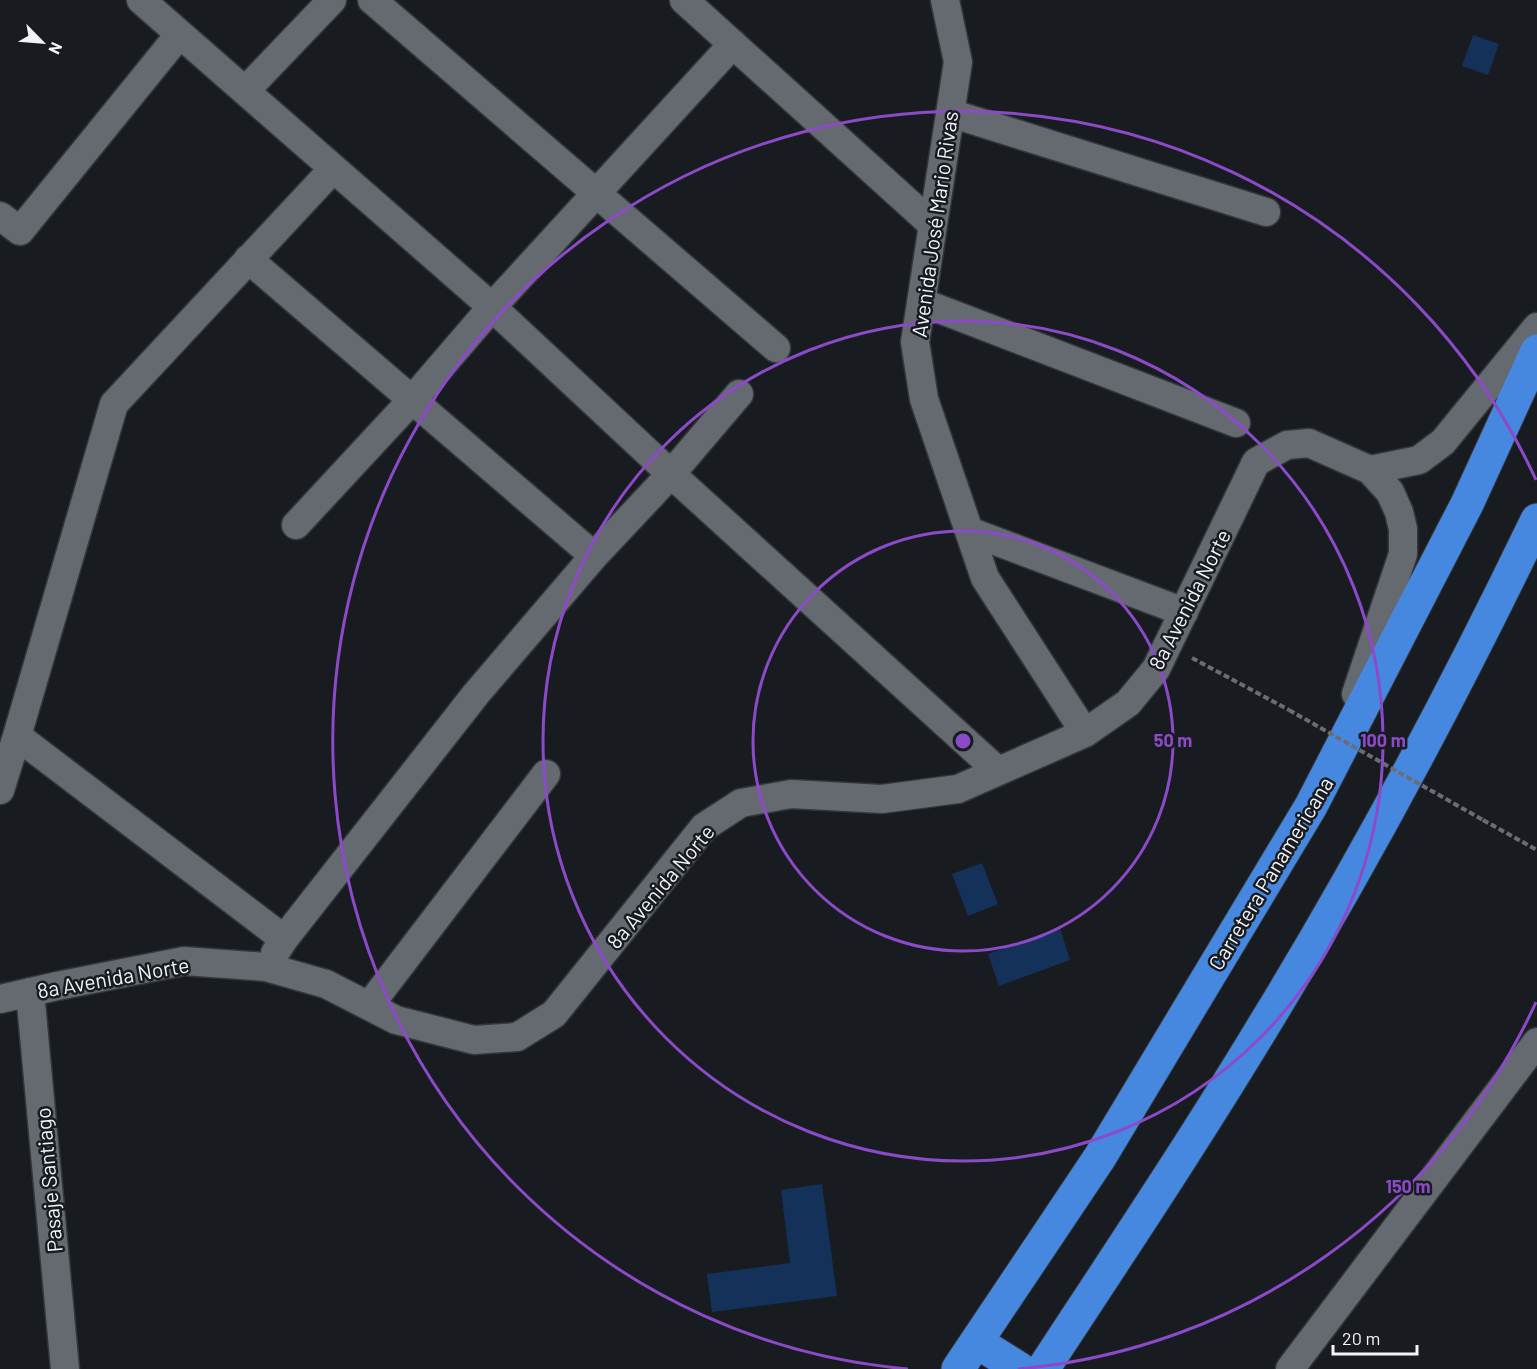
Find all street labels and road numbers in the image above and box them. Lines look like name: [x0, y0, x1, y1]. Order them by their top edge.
street label: Avenida José Mario Rivas: [906, 109, 962, 339]
street label: 8a Avenida Norte: [1143, 525, 1235, 673]
street label: Carretera Panamericana: [1202, 772, 1338, 974]
street label: 8a Avenida Norte: [601, 819, 719, 953]
street label: 8a Avenida Norte: [35, 951, 191, 1003]
street label: Pasaje Santiago: [29, 1107, 67, 1253]

